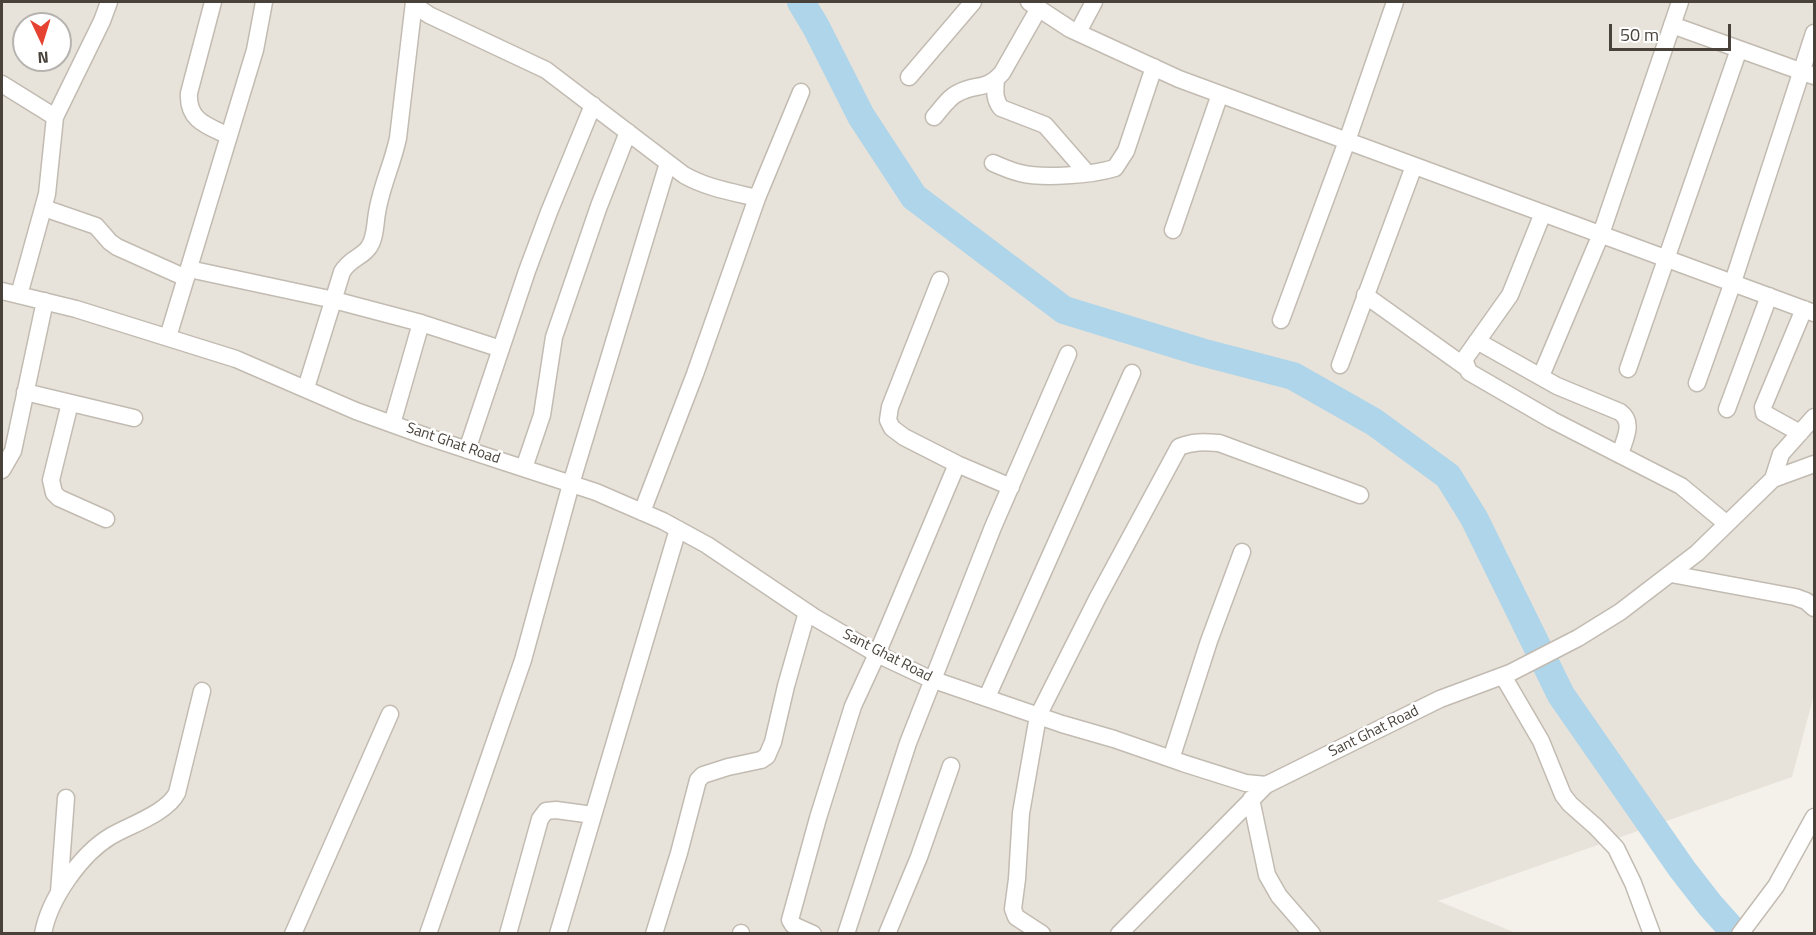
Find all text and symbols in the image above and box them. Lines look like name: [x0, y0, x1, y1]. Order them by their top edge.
north arrow: [12, 12, 72, 72]
scale bar: [1612, 12, 1734, 50]
text: 50 m: [1620, 21, 1659, 48]
text: N: [37, 46, 49, 70]
street label: Sant Ghat Road: [404, 420, 502, 468]
street label: Sant Ghat Road: [839, 626, 935, 686]
street label: Sant Ghat Road: [1326, 702, 1422, 762]

